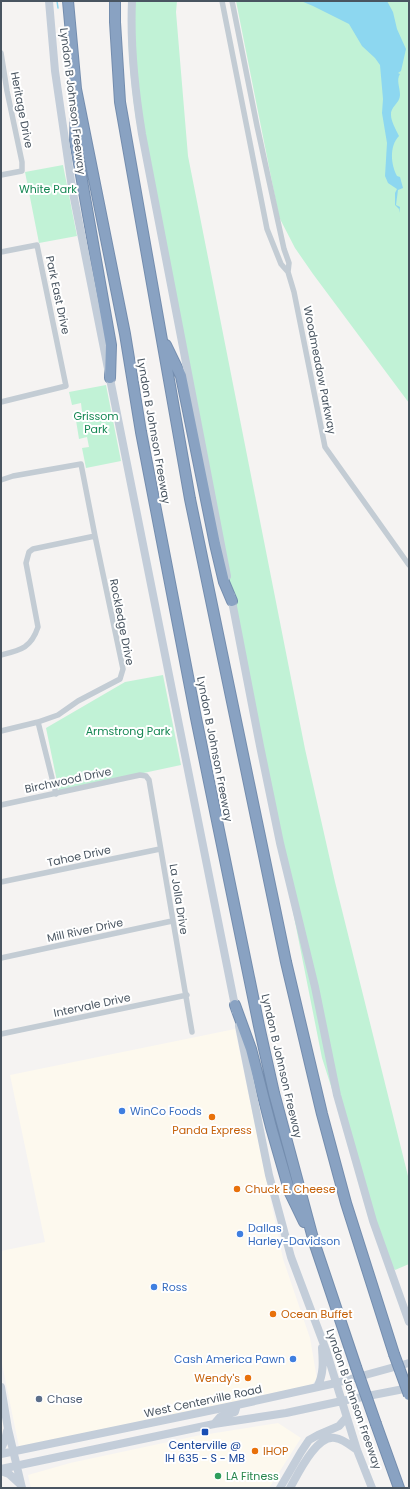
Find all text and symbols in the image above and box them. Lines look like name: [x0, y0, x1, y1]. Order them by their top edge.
street label: Lyndon B Johnson Freeway: [56, 27, 90, 176]
street label: Heritage Drive: [7, 70, 37, 150]
park label: White Park: [19, 181, 77, 197]
street label: Park East Drive: [42, 254, 74, 336]
street label: Woodmeadow Parkway: [300, 304, 340, 436]
street label: Lyndon B Johnson Freeway: [133, 357, 175, 506]
park label: Grissom Park: [73, 408, 119, 437]
street label: Rockledge Drive: [106, 577, 138, 667]
street label: Lyndon B Johnson Freeway: [193, 675, 237, 824]
park label: Armstrong Park: [86, 723, 171, 739]
street label: Birchwood Drive: [23, 763, 113, 797]
street label: Tahoe Drive: [46, 841, 113, 871]
street label: La Jolla Drive: [166, 863, 193, 936]
street label: Mill River Drive: [45, 914, 125, 946]
street label: Intervale Drive: [52, 989, 132, 1021]
street label: Lyndon B Johnson Freeway: [258, 992, 307, 1141]
place label: WinCo Foods: [130, 1103, 202, 1119]
marker: WinCo Foods: [117, 1106, 127, 1116]
marker: Panda Express: [207, 1112, 217, 1122]
place label: Panda Express: [172, 1122, 252, 1138]
place label: Chuck E. Cheese: [245, 1181, 336, 1197]
marker: Chuck E. Cheese: [232, 1184, 242, 1194]
place label: Dallas Harley-Davidson: [248, 1220, 340, 1249]
marker: Dallas Harley-Davidson: [235, 1229, 245, 1239]
place label: Ross: [162, 1279, 187, 1295]
marker: Ross: [149, 1282, 159, 1292]
place label: Ocean Buffet: [281, 1306, 352, 1322]
marker: Ocean Buffet: [268, 1309, 278, 1319]
street label: Lyndon B Johnson Freeway: [322, 1327, 386, 1472]
place label: Cash America Pawn: [174, 1351, 285, 1367]
marker: Cash America Pawn: [288, 1354, 298, 1364]
place label: Wendy's: [194, 1370, 240, 1386]
marker: Wendy's: [243, 1373, 253, 1383]
street label: West Centerville Road: [143, 1381, 263, 1421]
place label: Chase: [47, 1391, 83, 1407]
marker: Chase: [34, 1394, 44, 1404]
marker: Centerville @ IH 635 - S - MB: [200, 1427, 210, 1437]
place label: Centerville @ IH 635 - S - MB: [165, 1437, 245, 1466]
place label: IHOP: [263, 1443, 288, 1459]
marker: IHOP: [250, 1446, 260, 1456]
place label: LA Fitness: [226, 1468, 279, 1484]
marker: LA Fitness: [213, 1471, 223, 1481]

